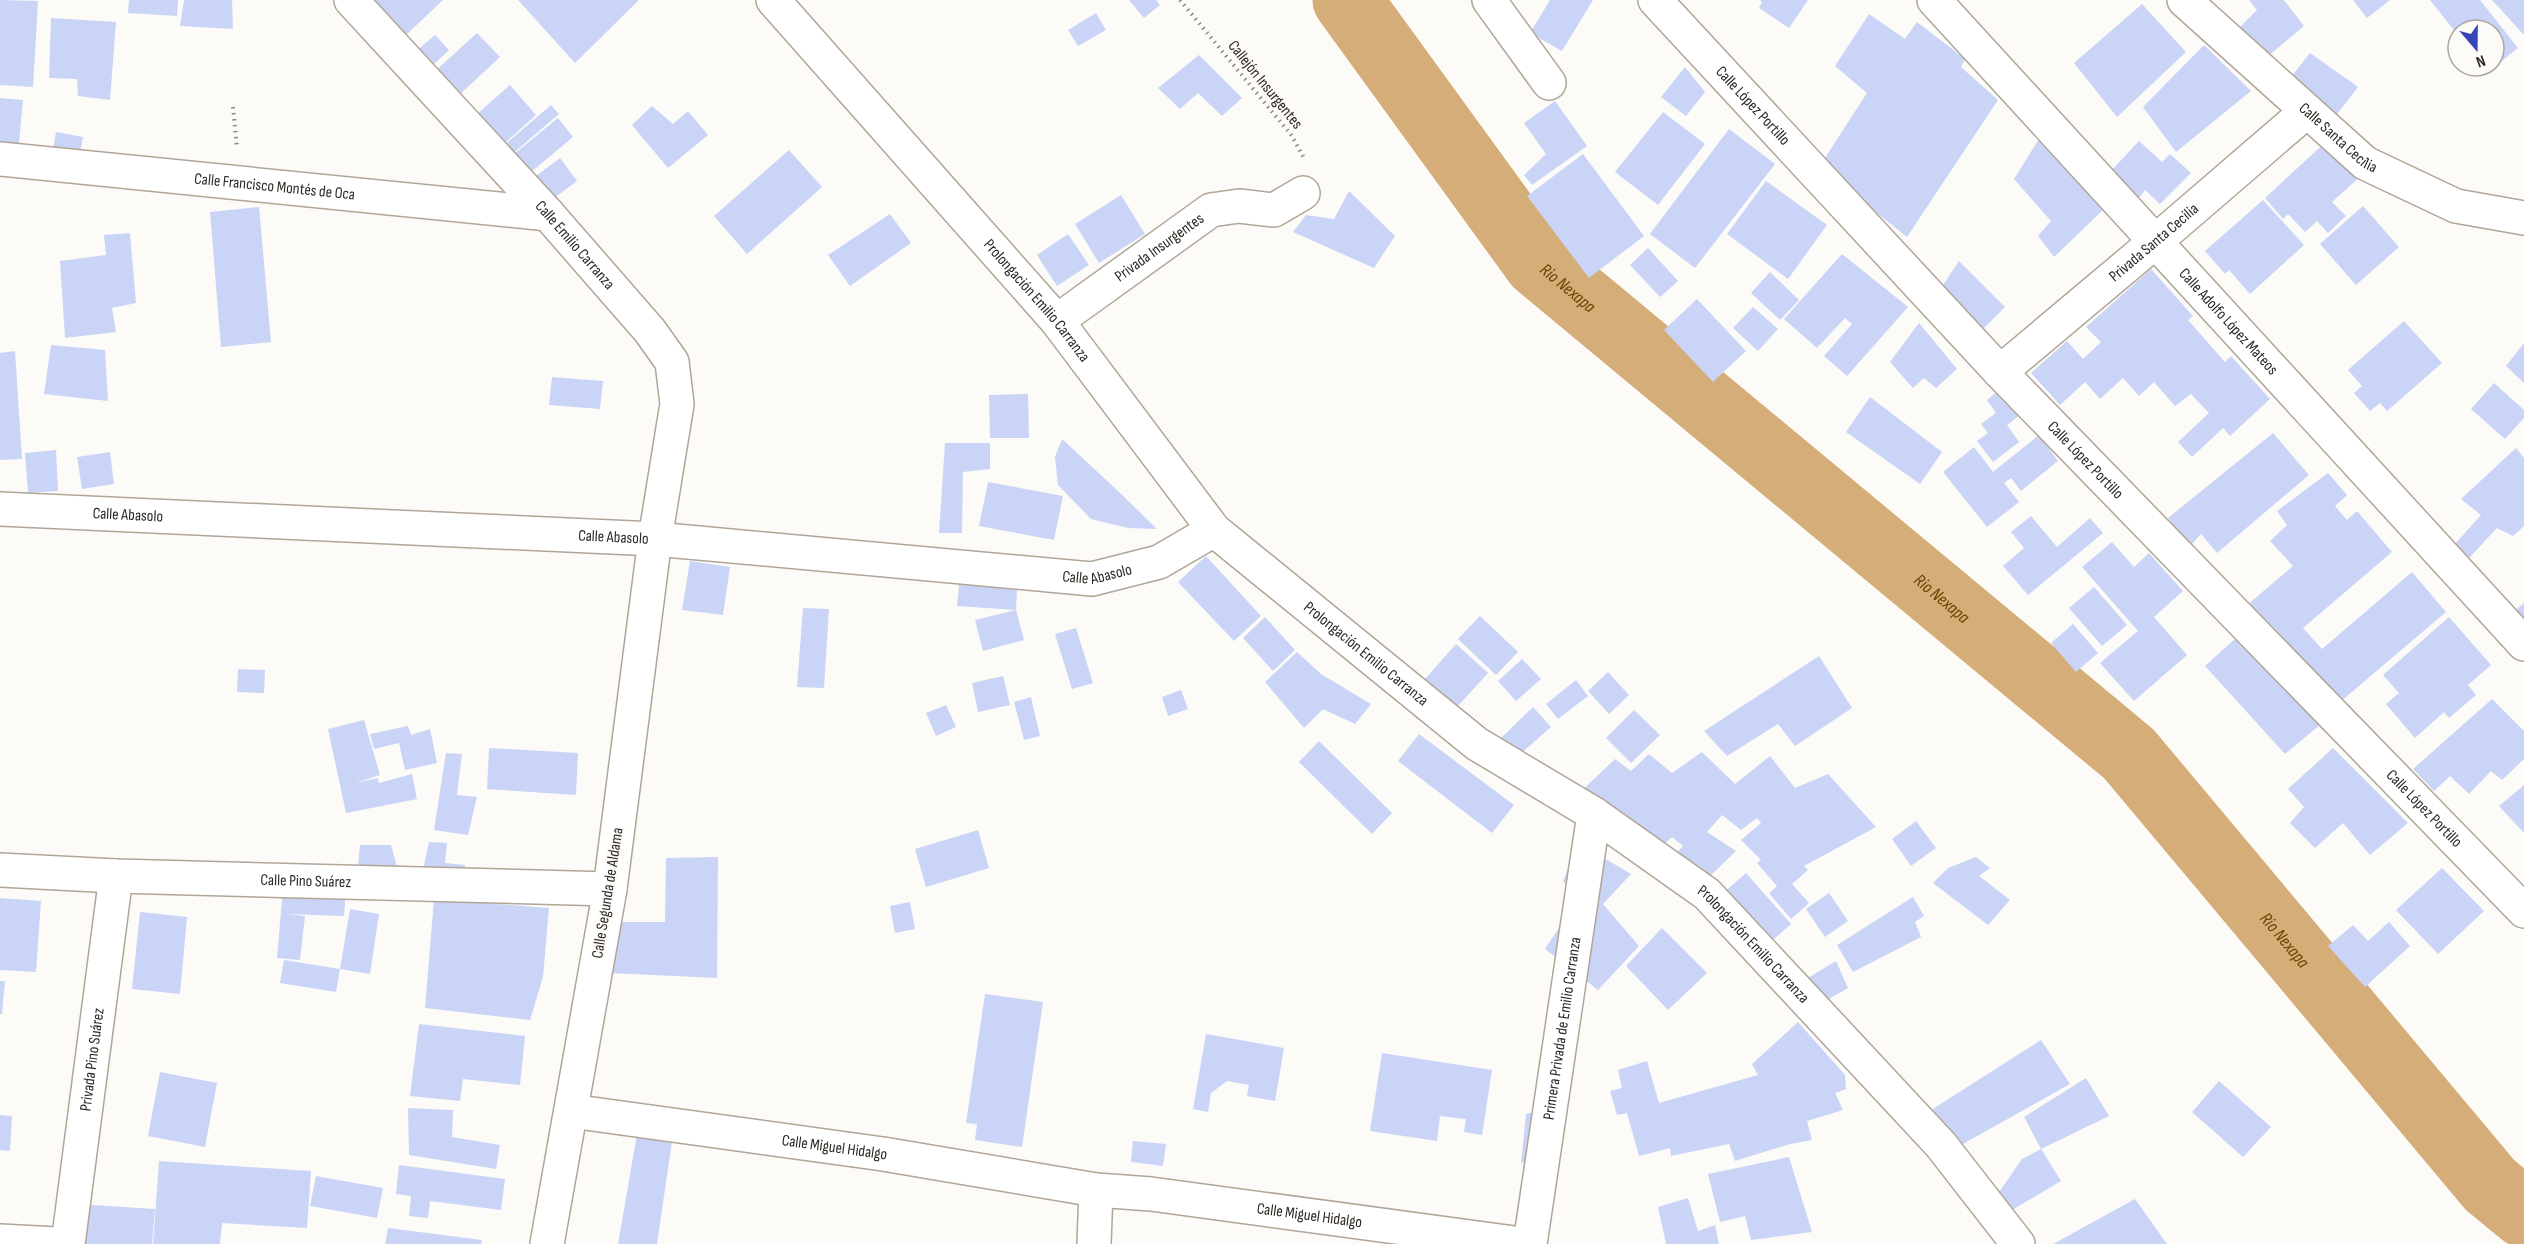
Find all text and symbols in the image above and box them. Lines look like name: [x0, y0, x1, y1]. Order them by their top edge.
north arrow: [2446, 18, 2506, 78]
street label: Callejón Insurgentes: [1224, 37, 1307, 133]
text: N: [2473, 50, 2488, 71]
street label: Calle López Portillo: [1712, 62, 1794, 149]
street label: Calle Santa Cecilia: [2295, 99, 2380, 177]
street label: Calle Francisco Montés de Oca: [193, 169, 356, 204]
street label: Calle Emilio Carranza: [531, 197, 619, 293]
street label: Privada Santa Cecilia: [2105, 199, 2202, 286]
street label: Privada Insurgentes: [1111, 209, 1208, 286]
street label: Prolongación Emilio Carranza: [980, 235, 1094, 366]
water label: Rio Nexapa: [1536, 259, 1601, 317]
street label: Calle Adolfo López Mateos: [2175, 264, 2282, 379]
street label: Calle López Portillo: [2043, 417, 2128, 503]
street label: Calle Abasolo: [92, 504, 164, 526]
street label: Calle Abasolo: [578, 526, 649, 548]
street label: Calle Abasolo: [1061, 560, 1134, 589]
water label: Rio Nexapa: [1910, 569, 1974, 628]
street label: Prolongación Emilio Carranza: [1300, 597, 1432, 710]
street label: Calle López Portillo: [2382, 766, 2466, 851]
street label: Calle Segunda de Aldama: [588, 826, 628, 960]
street label: Calle Pino Suárez: [260, 870, 352, 892]
street label: Prolongación Emilio Carranza: [1694, 881, 1813, 1007]
water label: Rio Nexapa: [2256, 908, 2314, 972]
street label: Primera Privada de Emilio Carranza: [1539, 936, 1585, 1121]
street label: Privada Pino Suárez: [76, 1007, 108, 1112]
street label: Calle Miguel Hidalgo: [781, 1131, 889, 1164]
street label: Calle Miguel Hidalgo: [1256, 1199, 1363, 1232]

